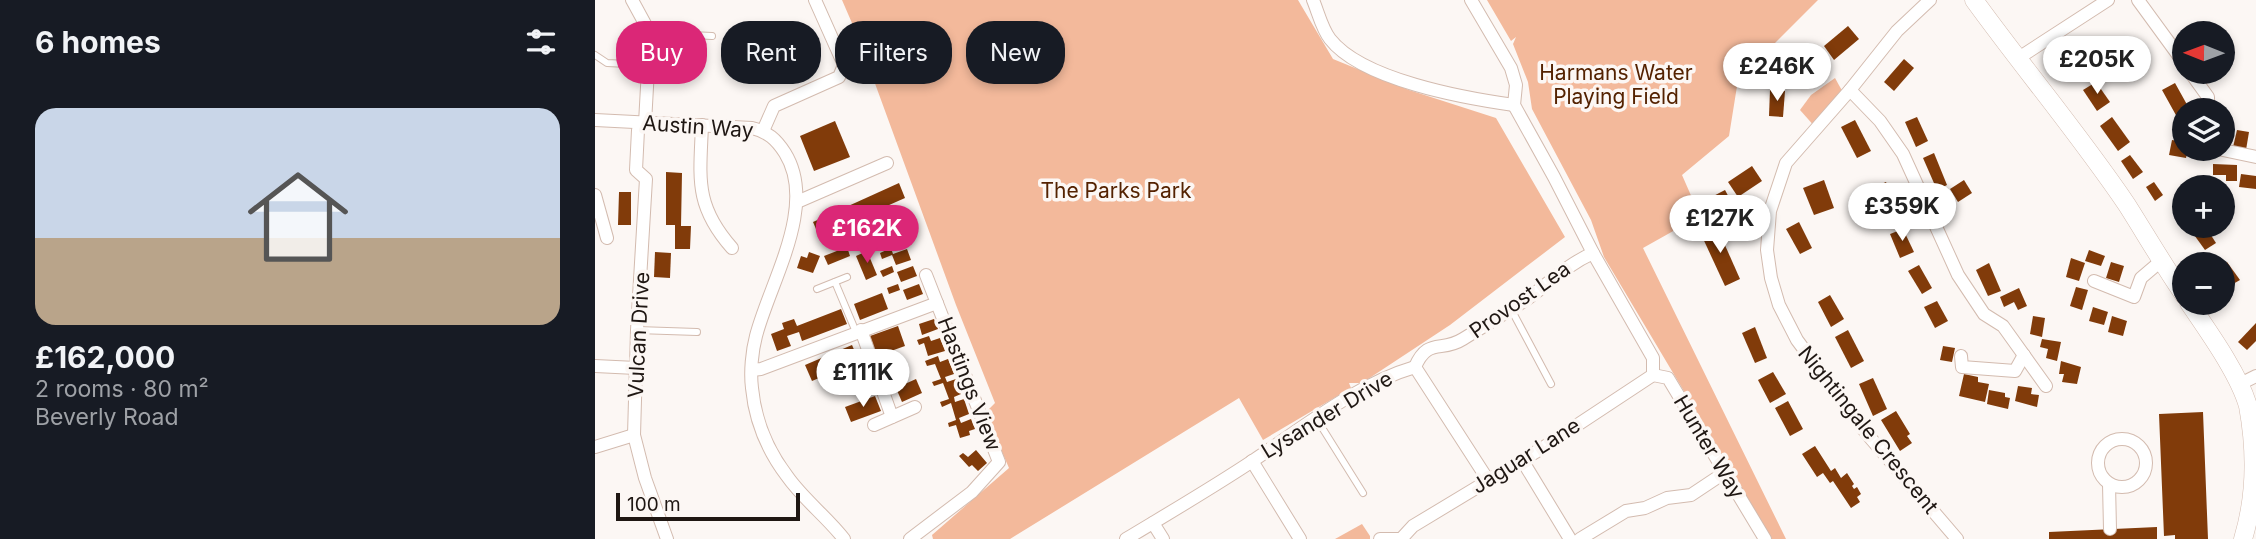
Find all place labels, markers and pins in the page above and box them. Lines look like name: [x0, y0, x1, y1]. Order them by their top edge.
pin: £205K: [2048, 36, 2146, 96]
pin: £246K: [1728, 43, 1826, 103]
pin: £359K: [1853, 184, 1951, 243]
pin: £127K: [1671, 196, 1769, 255]
pin: £162K: [818, 205, 916, 265]
pin: £111K: [814, 350, 912, 409]

